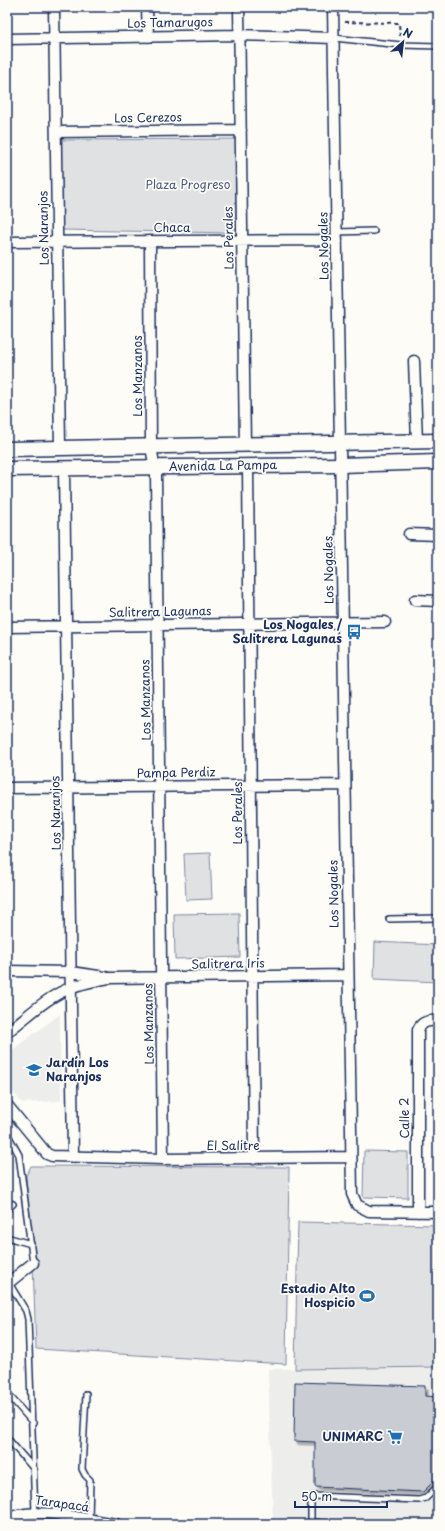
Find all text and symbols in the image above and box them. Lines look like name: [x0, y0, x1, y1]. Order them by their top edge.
street label: Los Tamarugos: [127, 12, 213, 32]
north arrow: [383, 22, 423, 62]
text: N: [400, 23, 416, 42]
street label: Los Cerezos: [114, 107, 183, 127]
park label: Plaza Progreso: [146, 175, 231, 193]
street label: Los Naranjos: [33, 190, 53, 266]
street label: Los Perales: [218, 206, 238, 270]
street label: Los Nogales: [313, 211, 333, 280]
street label: Chaca: [153, 218, 191, 236]
street label: Los Manzanos: [128, 335, 146, 417]
street label: Avenida La Pampa: [169, 455, 278, 475]
street label: Los Nogales: [318, 535, 338, 604]
street label: Salitrera Lagunas: [108, 601, 212, 621]
place label: Los Nogales / Salitrera Lagunas: [232, 615, 343, 647]
bus stop icon: Los Nogales / Salitrera Lagunas: [345, 623, 363, 641]
street label: Los Manzanos: [135, 659, 155, 741]
street label: Pampa Perdiz: [137, 762, 216, 782]
street label: Los Naranjos: [45, 775, 65, 851]
street label: Los Perales: [228, 781, 246, 845]
street label: Los Nogales: [323, 859, 343, 928]
street label: Salitrera Iris: [191, 953, 265, 973]
street label: Los Manzanos: [138, 983, 158, 1065]
place label: Jardín Los Naranjos: [46, 1053, 109, 1085]
school or university icon: Jardín Los Naranjos: [25, 1061, 43, 1079]
street label: Calle 2: [395, 1097, 413, 1139]
street label: El Salitre: [206, 1136, 260, 1154]
place label: Estadio Alto Hospicio: [281, 1279, 355, 1311]
sports icon: Estadio Alto Hospicio: [358, 1287, 376, 1305]
place label: UNIMARC: [322, 1427, 383, 1445]
supermarket icon: UNIMARC: [386, 1428, 404, 1446]
scale bar: [295, 1483, 387, 1509]
text: 50 m: [301, 1487, 332, 1505]
street label: Tarapacá: [34, 1490, 91, 1516]

